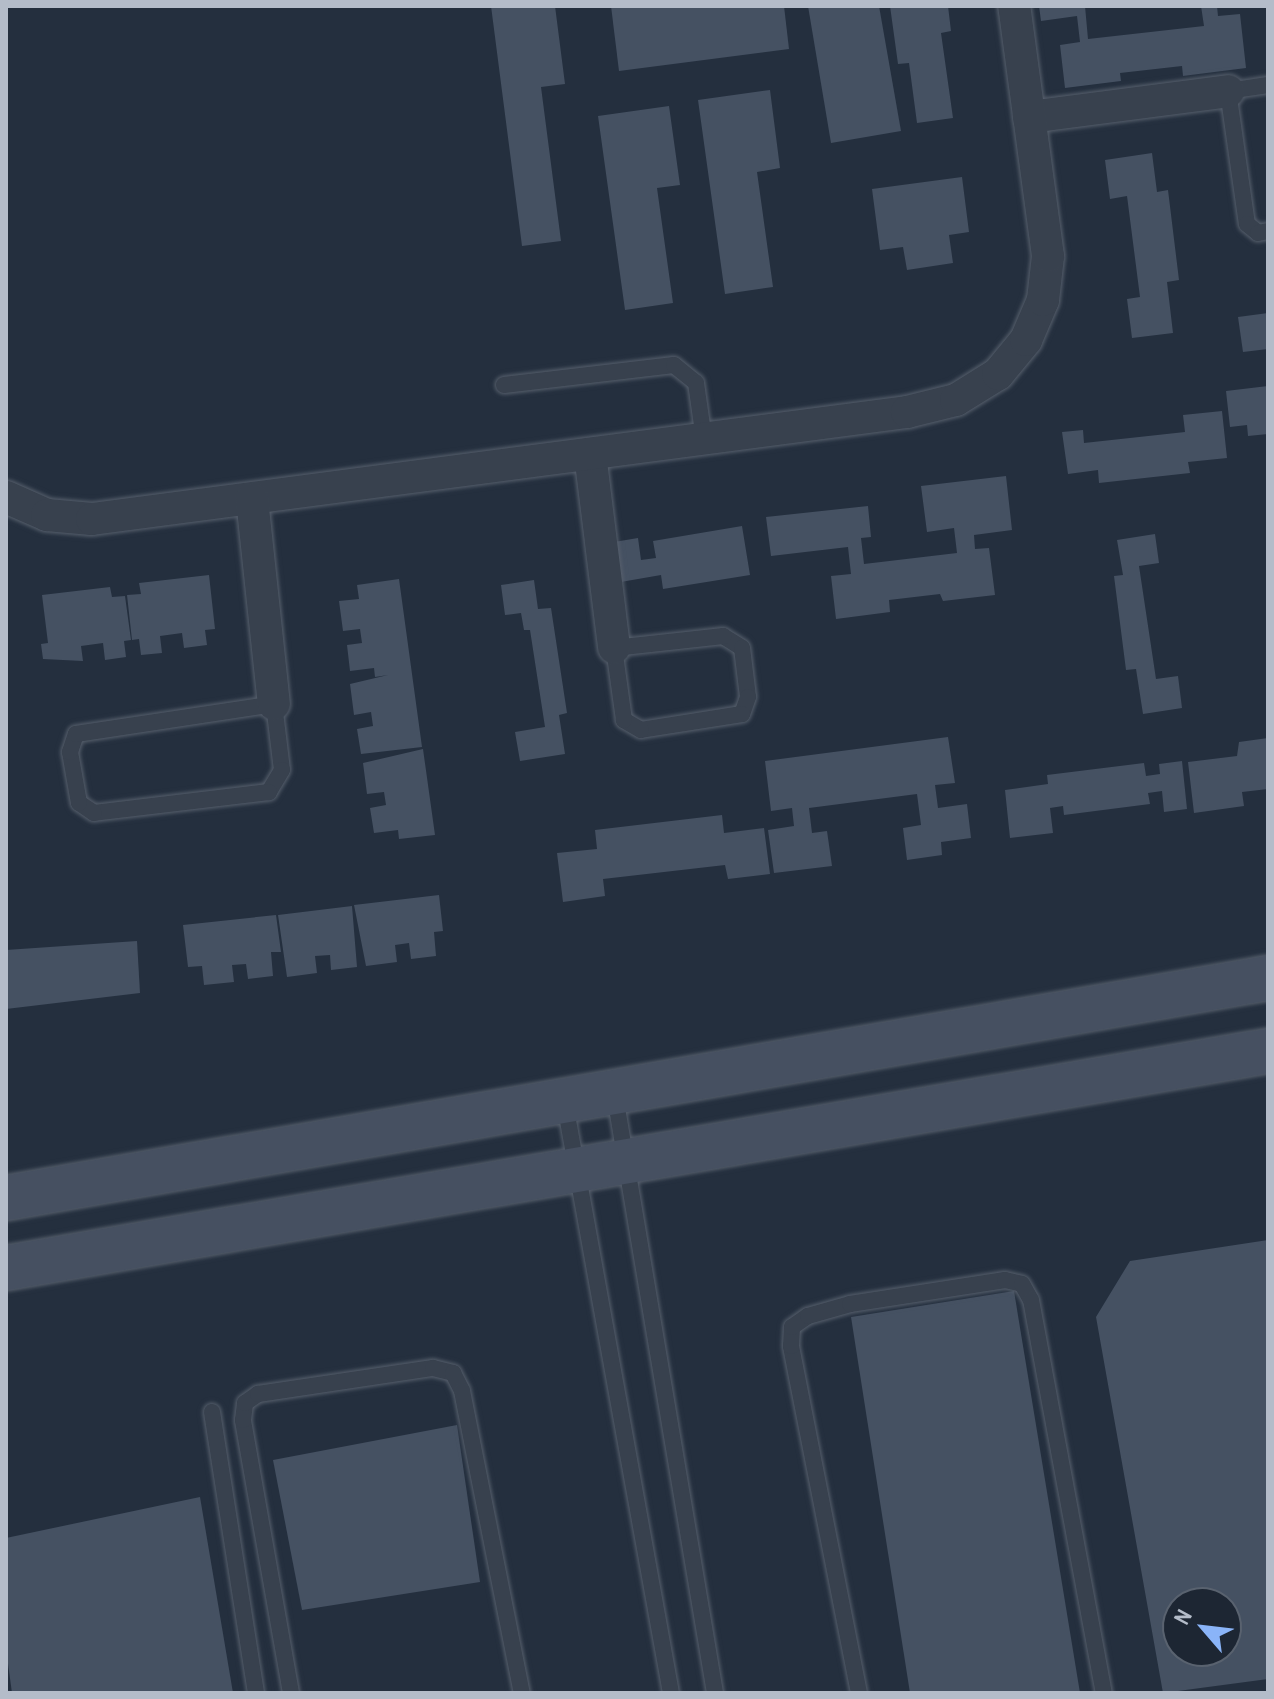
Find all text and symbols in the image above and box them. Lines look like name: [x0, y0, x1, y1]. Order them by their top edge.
north arrow: [1162, 1587, 1242, 1667]
text: N: [1166, 1604, 1199, 1629]

